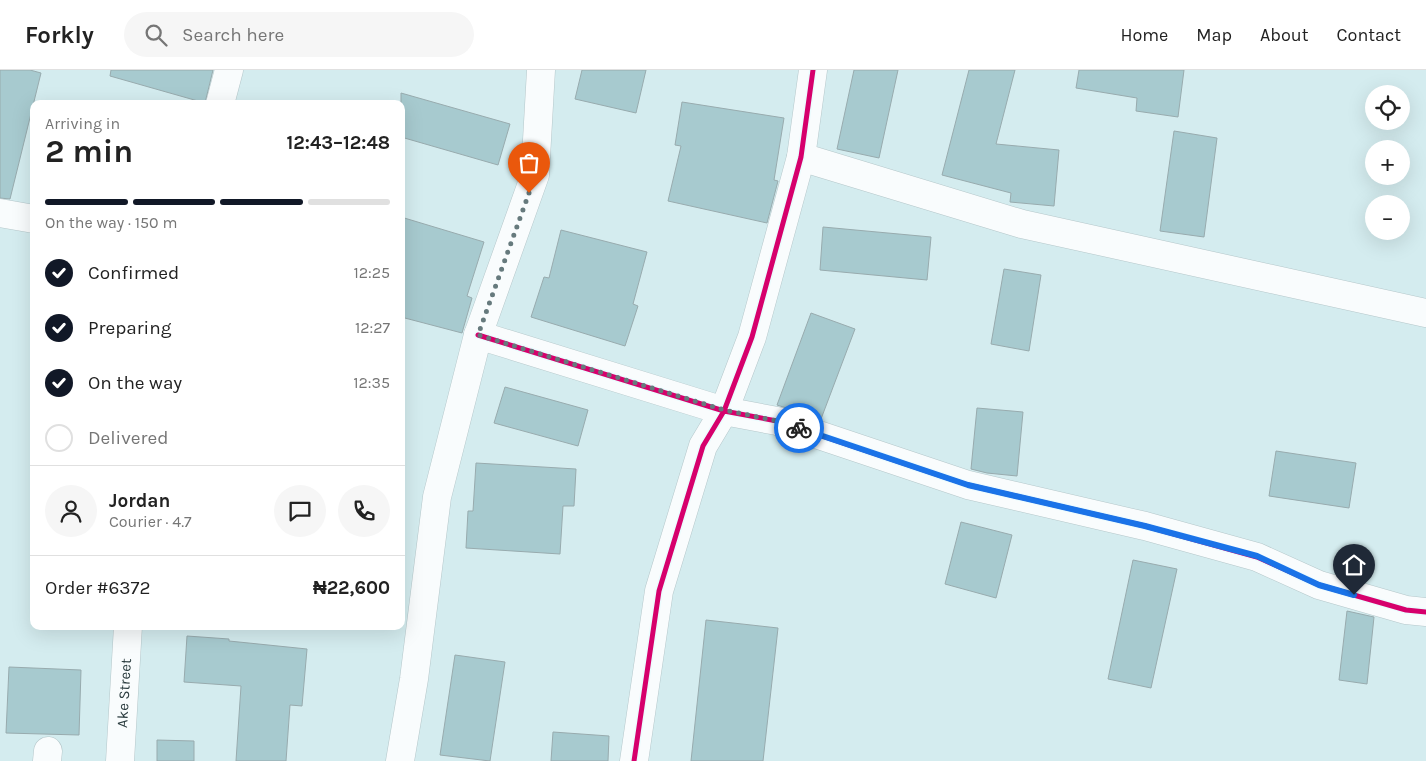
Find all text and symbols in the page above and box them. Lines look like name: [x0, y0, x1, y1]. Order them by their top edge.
search box: [124, 12, 474, 57]
text: Forkly: [25, 21, 94, 49]
icon: search: [142, 21, 170, 49]
text: Search here: [182, 24, 284, 46]
text: Home: [1120, 24, 1168, 46]
text: Map: [1196, 24, 1232, 46]
text: About: [1260, 24, 1309, 46]
text: Contact: [1337, 24, 1401, 46]
map controls: [1365, 85, 1410, 240]
button: locate: [1365, 85, 1410, 130]
text: Arriving in: [45, 114, 120, 133]
text: 12:43–12:48: [287, 132, 390, 154]
text: 2 min: [45, 133, 133, 170]
button: +: [1365, 140, 1410, 185]
pin: [508, 142, 550, 193]
icon: bag: [515, 149, 543, 177]
button: −: [1365, 195, 1410, 240]
text: On the way · 150 m: [45, 213, 177, 232]
icon: check: [45, 259, 73, 287]
text: Confirmed: [88, 262, 179, 284]
text: 12:25: [353, 263, 390, 282]
icon: check: [45, 314, 73, 342]
text: Preparing: [88, 317, 171, 339]
text: 12:27: [355, 318, 390, 337]
icon: check: [45, 369, 73, 397]
text: On the way: [88, 372, 182, 394]
text: 12:35: [353, 373, 390, 392]
courier: [774, 403, 824, 453]
icon: bike: [785, 414, 813, 442]
text: Delivered: [88, 427, 168, 449]
button: person: [45, 485, 97, 537]
button: chat: [274, 485, 326, 537]
button: phone: [338, 485, 390, 537]
text: Jordan: [109, 490, 170, 512]
text: Courier · 4.7: [109, 512, 192, 531]
pin: [1333, 544, 1375, 595]
icon: home: [1340, 551, 1368, 579]
text: Order #6372: [45, 577, 150, 599]
text: ₦22,600: [313, 577, 390, 599]
street label: Ake Street: [113, 658, 135, 728]

